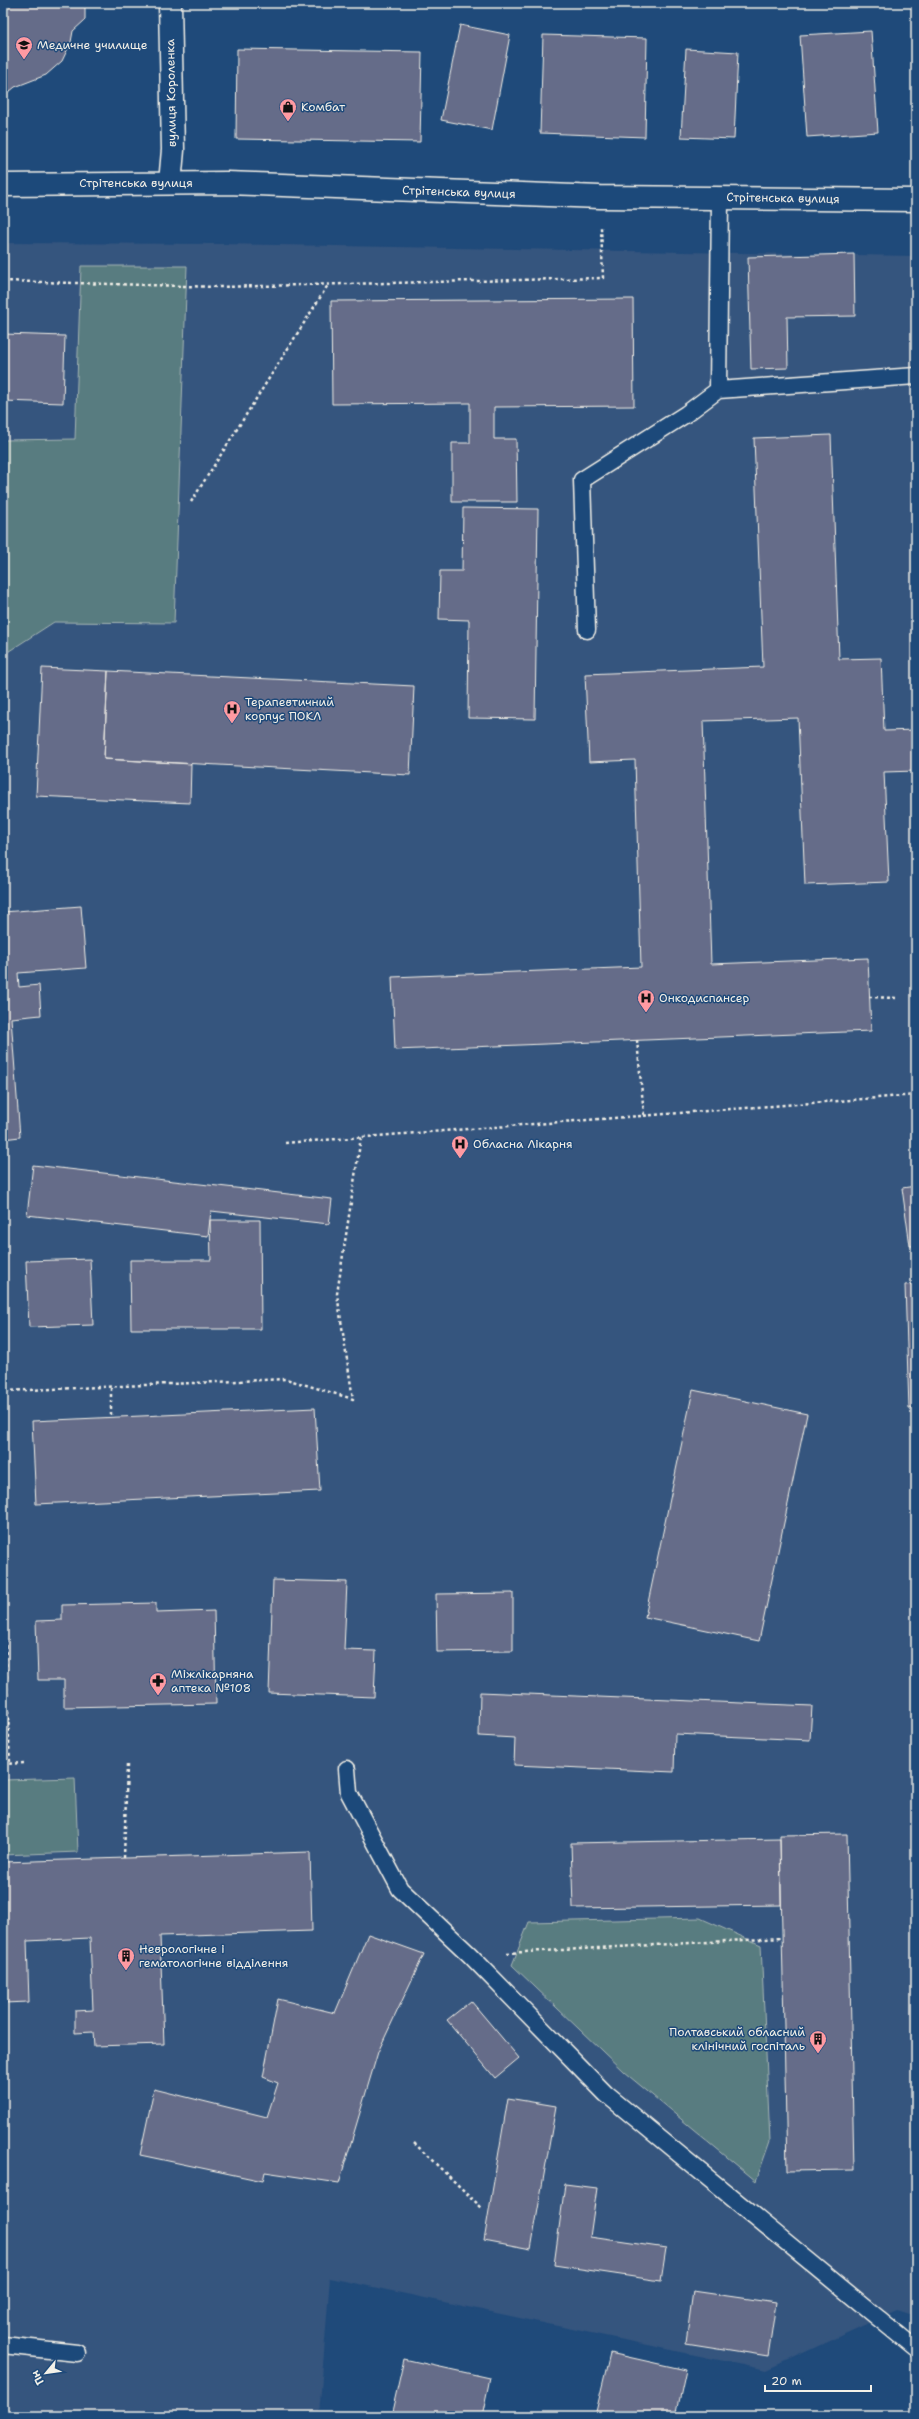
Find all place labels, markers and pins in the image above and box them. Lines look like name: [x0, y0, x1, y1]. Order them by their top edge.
school or university icon: Медичне училище: [14, 35, 34, 60]
place label: Медичне училище: [37, 37, 148, 53]
shop icon: Комбат: [278, 97, 298, 122]
place label: Комбат: [301, 99, 346, 115]
place label: Терапевтичний корпус ПОКЛ: [245, 694, 334, 724]
hospital icon: Терапевтичний корпус ПОКЛ: [222, 699, 242, 724]
hospital icon: Онкодиспансер: [636, 988, 656, 1013]
place label: Онкодиспансер: [659, 990, 750, 1006]
hospital icon: Обласна Лікарня: [450, 1134, 470, 1159]
place label: Обласна Лікарня: [473, 1136, 573, 1152]
place label: Міжлікарняна аптека №108: [171, 1666, 254, 1696]
pharmacy icon: Міжлікарняна аптека №108: [148, 1671, 168, 1696]
place label: Неврологічне і гематологічне відділення: [139, 1941, 288, 1971]
building icon: Неврологічне і гематологічне відділення: [116, 1946, 136, 1971]
place label: Полтавський обласний клінічний госпіталь: [669, 2024, 805, 2054]
building icon: Полтавський обласний клінічний госпіталь: [808, 2029, 828, 2054]

